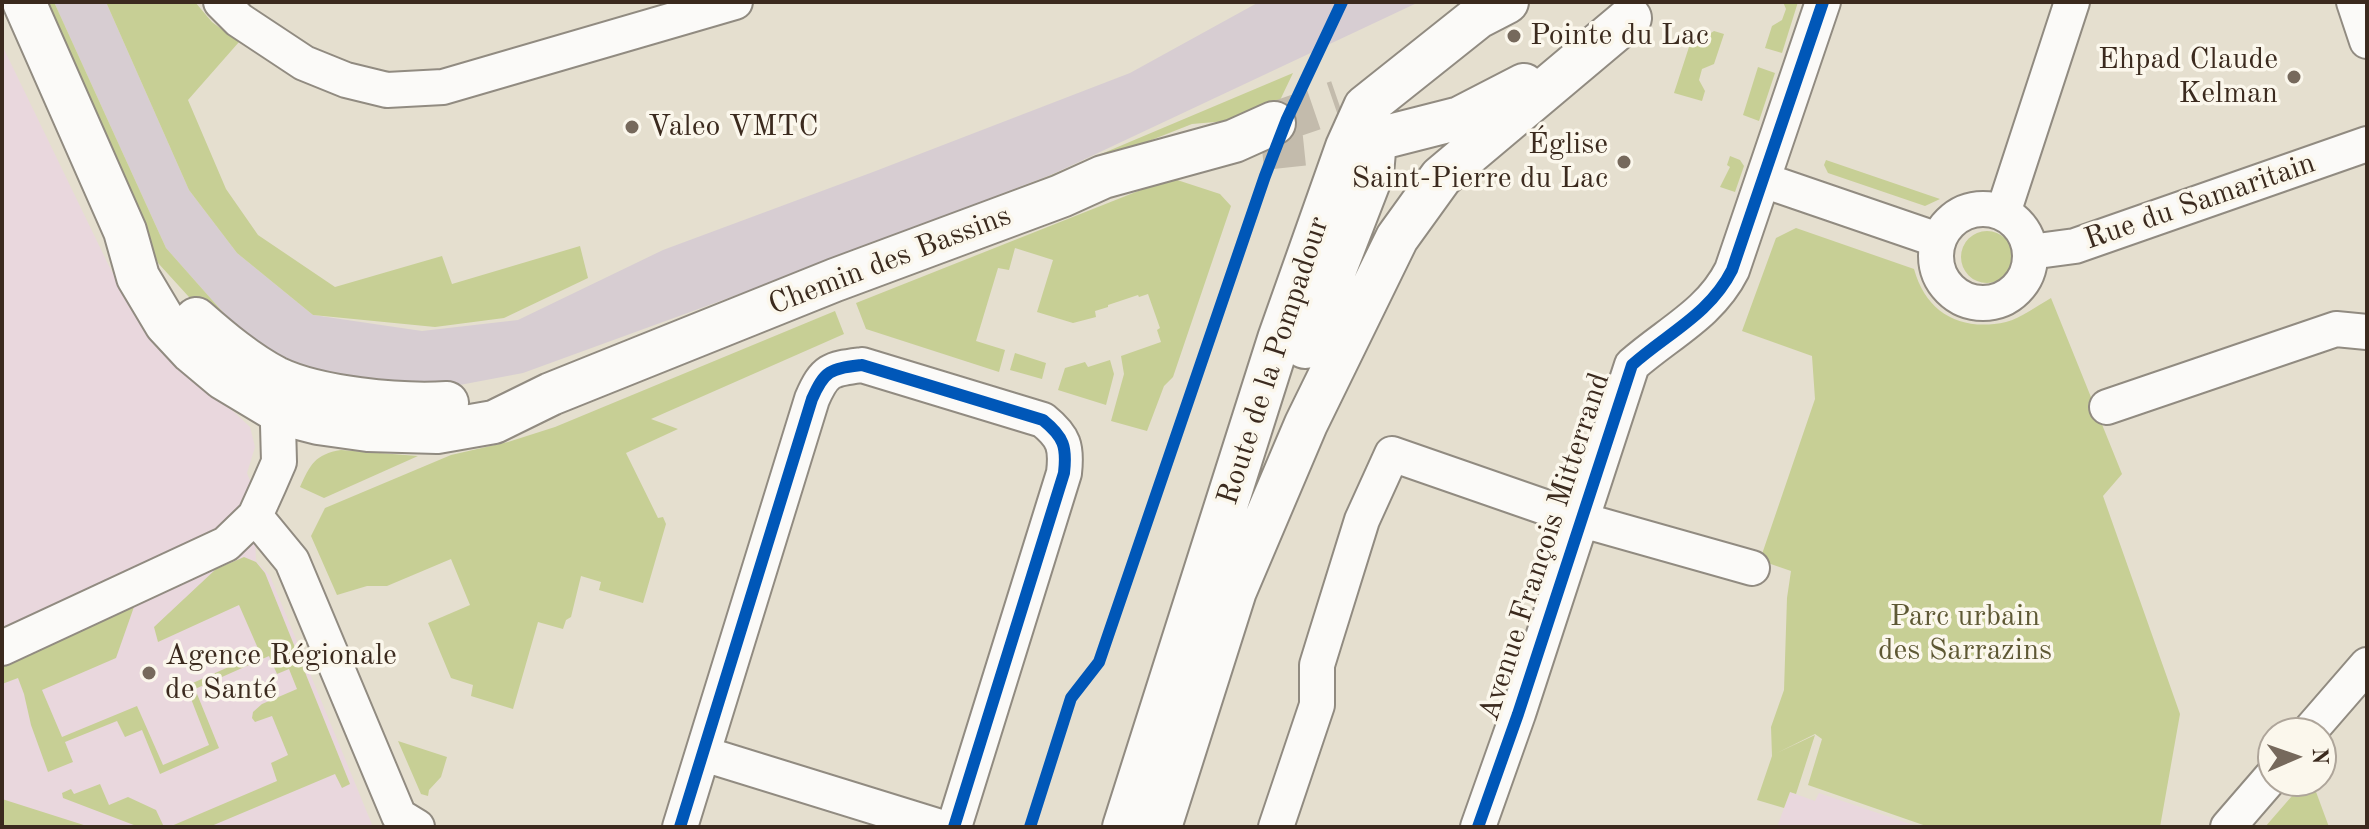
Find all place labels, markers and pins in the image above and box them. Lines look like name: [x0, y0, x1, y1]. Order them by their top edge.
place label: Pointe du Lac: [1530, 18, 1709, 54]
marker: Pointe du Lac: [1505, 27, 1523, 45]
place label: Ehpad Claude Kelman: [2098, 42, 2278, 112]
marker: Ehpad Claude Kelman: [2285, 68, 2303, 86]
place label: Valeo VMTC: [648, 109, 819, 145]
marker: Valeo VMTC: [623, 118, 641, 136]
place label: Église Saint-Pierre du Lac: [1352, 127, 1608, 198]
marker: Église Saint-Pierre du Lac: [1615, 153, 1633, 171]
place label: Agence Régionale de Santé: [165, 638, 397, 708]
marker: Agence Régionale de Santé: [140, 664, 158, 682]

